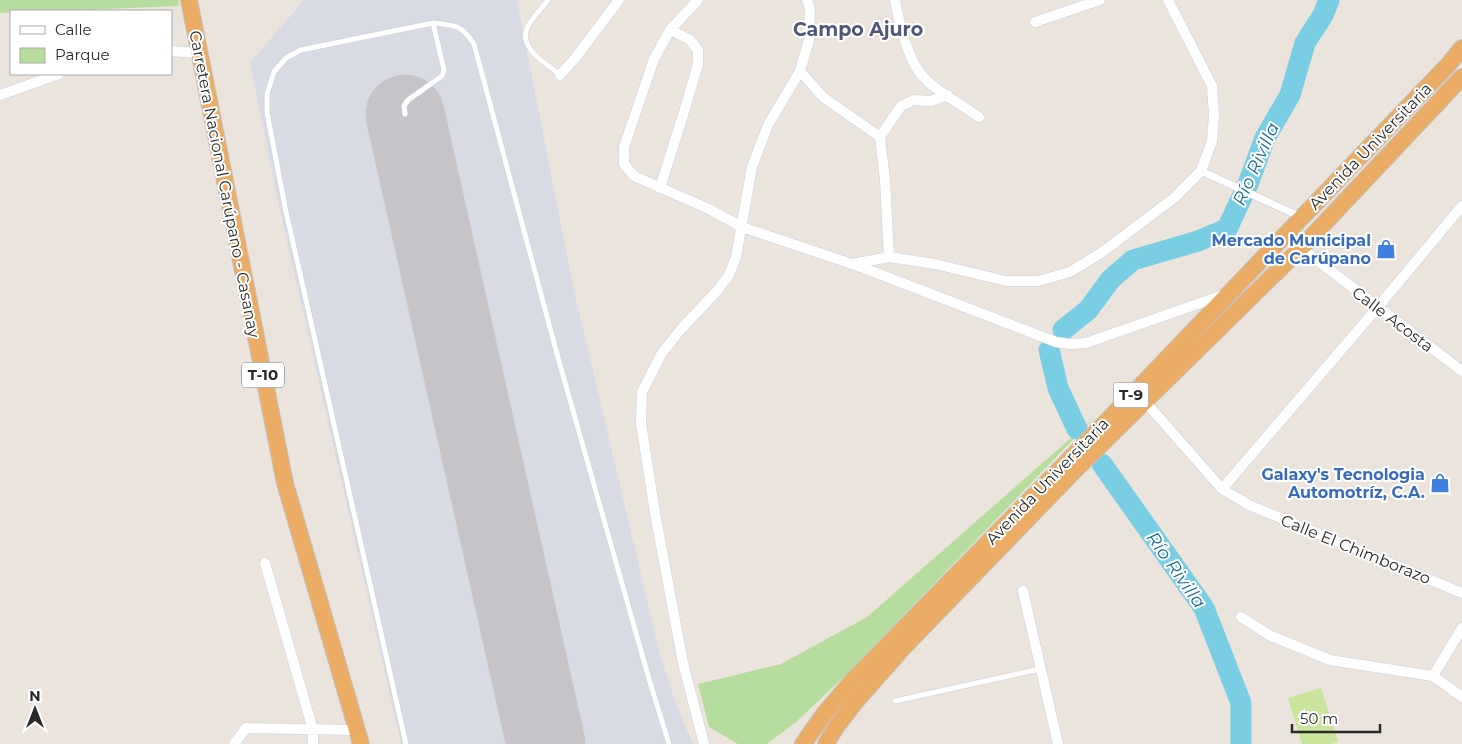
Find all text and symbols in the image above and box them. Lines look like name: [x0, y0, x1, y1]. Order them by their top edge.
legend: [10, 10, 172, 75]
district label: Campo Ajuro: [793, 18, 923, 41]
text: Calle: [55, 20, 92, 39]
street label: Carretera Nacional Carúpano - Casanay: [185, 29, 264, 340]
text: Parque: [55, 45, 110, 64]
street label: Avenida Universitaria: [1305, 79, 1436, 214]
water label: Río Rivilla: [1228, 119, 1284, 209]
place label: Mercado Municipal de Carúpano: [1211, 231, 1371, 268]
shop icon: Mercado Municipal de Carúpano: [1375, 238, 1397, 260]
street label: Calle Acosta: [1348, 283, 1437, 356]
road number: T-10: [242, 362, 284, 388]
road number: T-9: [1114, 382, 1148, 408]
street label: Avenida Universitaria: [982, 414, 1113, 549]
place label: Galaxy's Tecnologia Automotríz, C.A.: [1261, 465, 1425, 502]
shop icon: Galaxy's Tecnologia Automotríz, C.A.: [1429, 472, 1451, 494]
street label: Calle El Chimborazo: [1278, 511, 1434, 588]
water label: Río Rivilla: [1142, 528, 1210, 612]
north arrow: [10, 684, 60, 734]
text: N: [29, 687, 41, 705]
scale bar: [1292, 702, 1380, 734]
text: 50 m: [1300, 709, 1338, 728]

